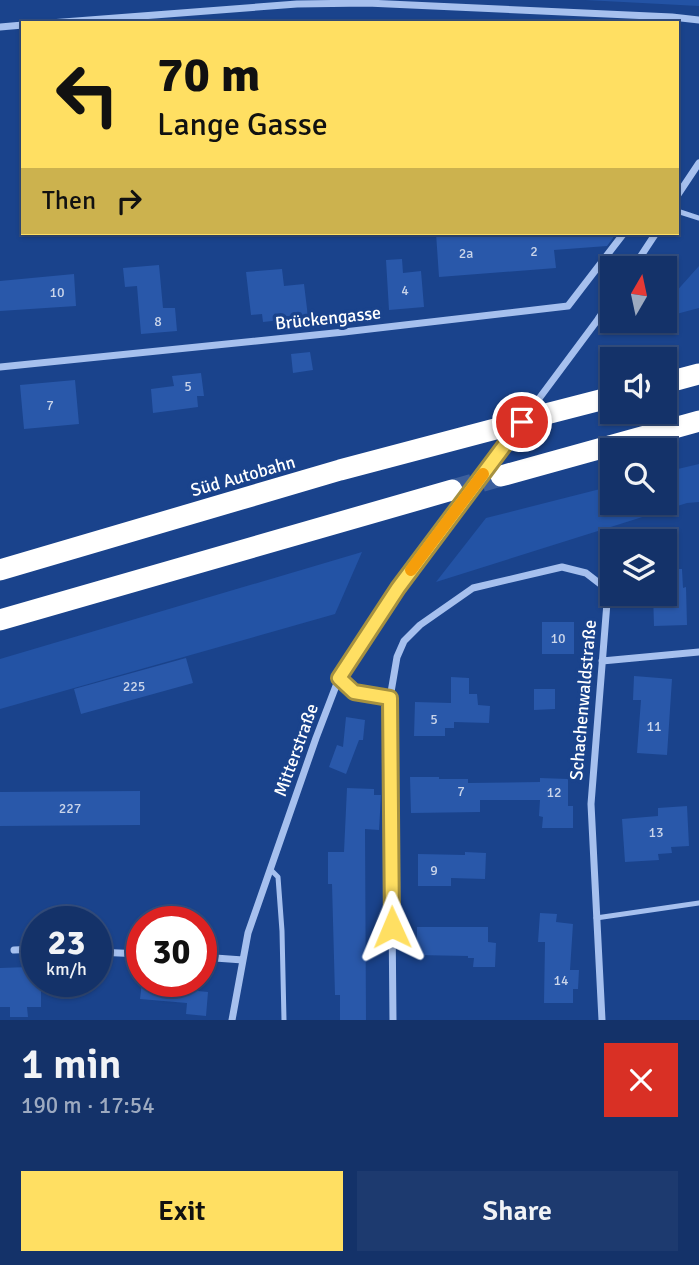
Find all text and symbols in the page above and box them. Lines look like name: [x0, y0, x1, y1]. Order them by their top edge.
text: 70 m: [157, 45, 260, 105]
icon: left: [42, 49, 133, 140]
text: Lange Gasse: [157, 105, 328, 144]
icon: right: [110, 182, 148, 220]
text: Then: [42, 185, 96, 217]
house number: 2: [530, 243, 538, 260]
house number: 2a: [459, 245, 473, 262]
north arrow: [600, 256, 677, 332]
map controls: [600, 256, 677, 606]
house number: 4: [401, 282, 409, 299]
house number: 10: [49, 284, 65, 301]
street label: Brückengasse: [274, 301, 382, 335]
house number: 8: [154, 313, 162, 330]
button: sound: [600, 347, 677, 424]
house number: 5: [184, 378, 192, 395]
pin: [492, 392, 552, 452]
house number: 7: [46, 397, 54, 414]
icon: arrive: [503, 403, 541, 441]
button: search: [600, 438, 677, 515]
street label: Süd Autobahn: [188, 451, 298, 501]
button: layers: [600, 529, 677, 606]
street label: Schachenwaldstraße: [565, 619, 601, 781]
house number: 10: [550, 630, 566, 647]
house number: 225: [123, 678, 145, 695]
street label: Mitterstraße: [269, 700, 323, 800]
house number: 5: [430, 711, 438, 728]
house number: 11: [646, 718, 662, 735]
house number: 7: [457, 783, 465, 800]
house number: 12: [546, 784, 562, 801]
house number: 227: [59, 800, 81, 817]
house number: 13: [648, 824, 664, 841]
house number: 9: [430, 862, 438, 879]
position arrow: [355, 890, 429, 964]
speed limit sign: 30: [126, 906, 217, 997]
text: 23: [48, 921, 85, 964]
text: km/h: [46, 958, 87, 980]
house number: 14: [553, 972, 569, 989]
text: 1 min: [21, 1039, 122, 1090]
button: close: [604, 1043, 678, 1117]
text: 190 m · 17:54: [21, 1091, 155, 1120]
button: Exit: [21, 1171, 343, 1251]
button: Share: [357, 1171, 678, 1251]

